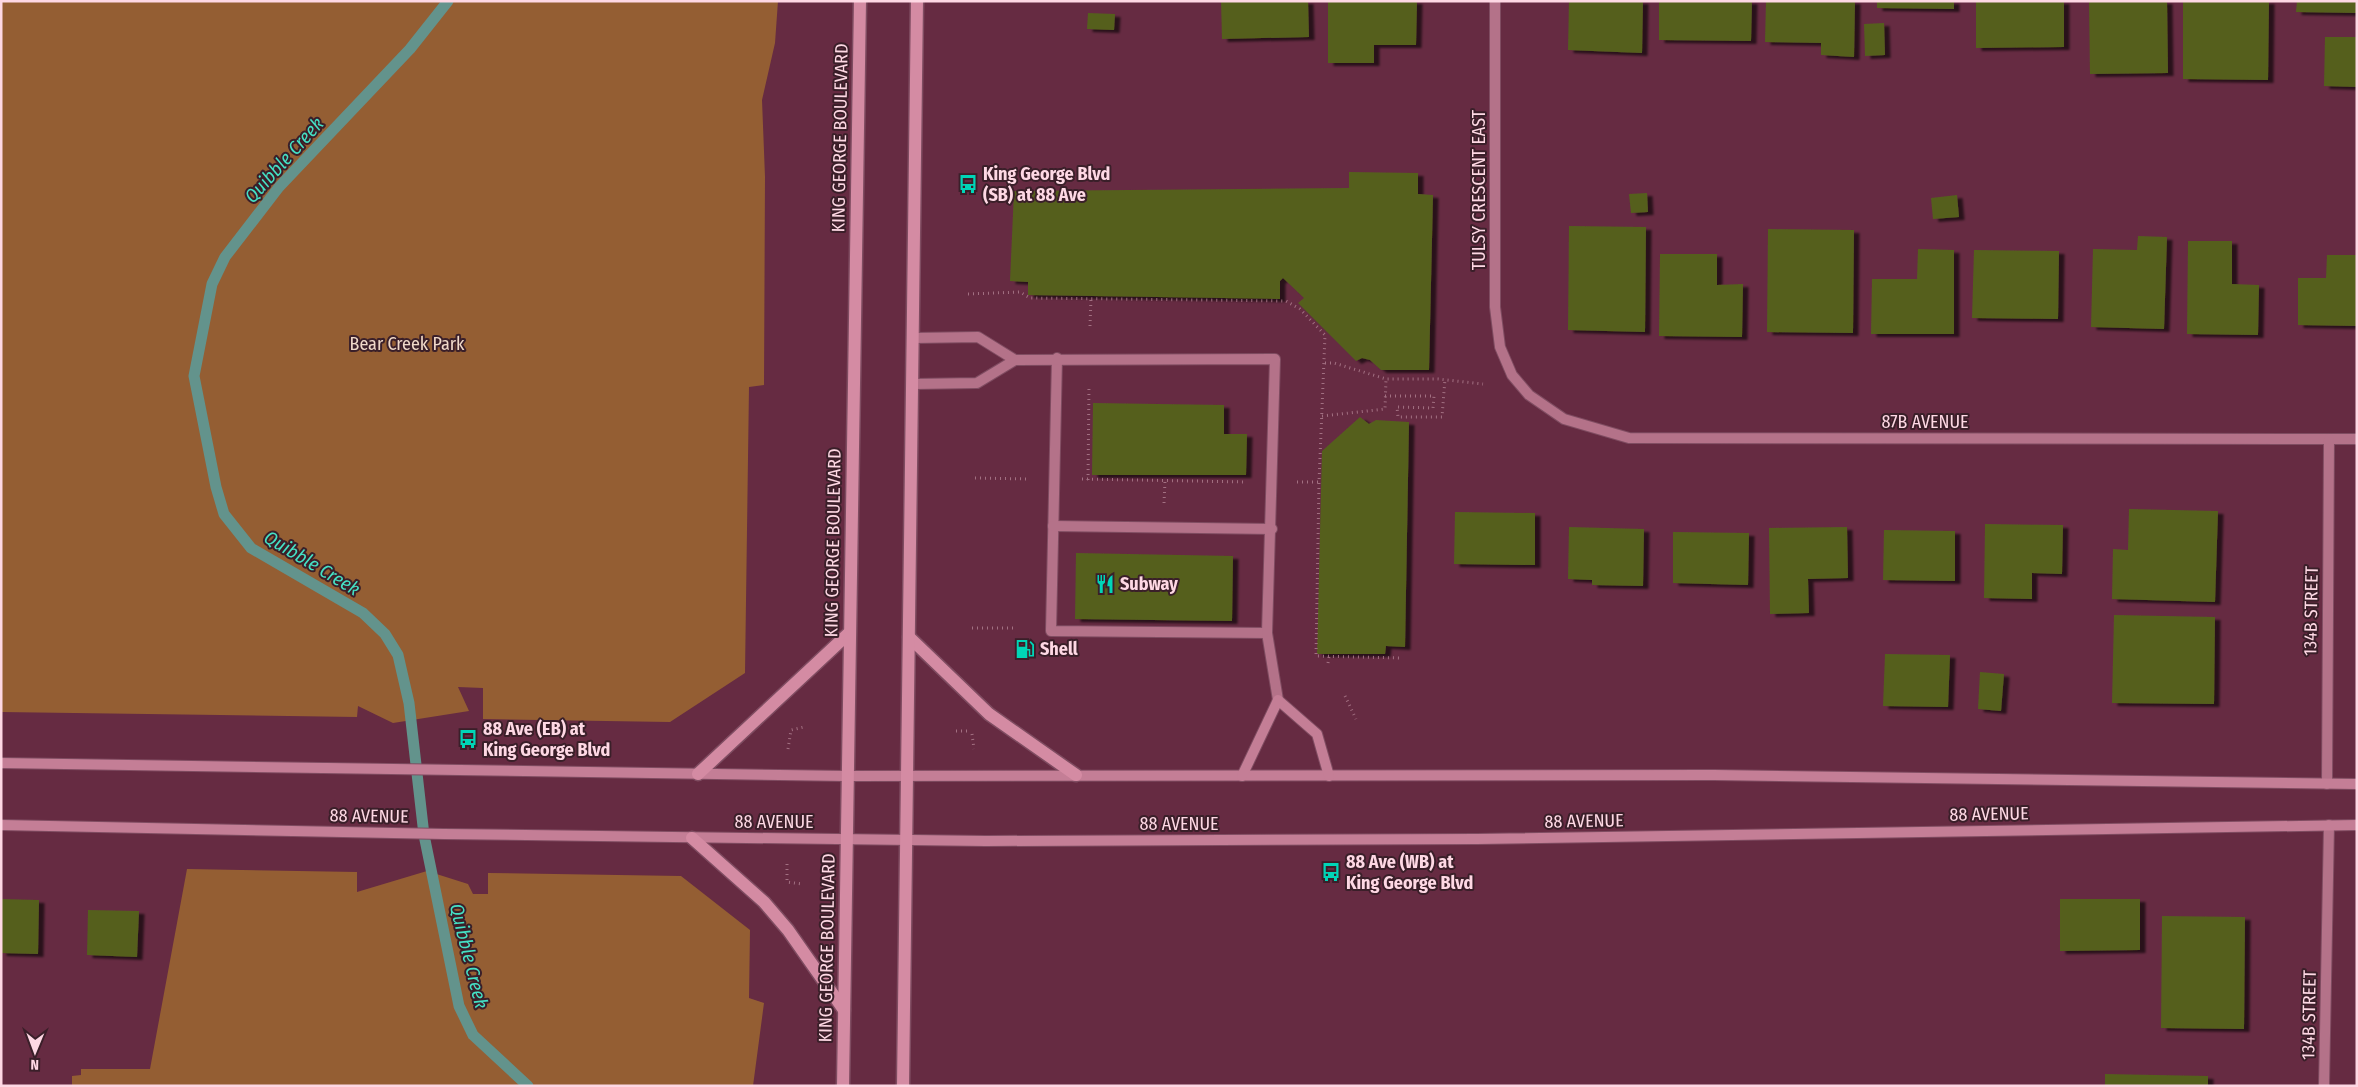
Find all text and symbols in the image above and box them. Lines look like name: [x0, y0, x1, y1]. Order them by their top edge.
street label: KING GEORGE BOULEVARD: [827, 43, 853, 233]
street label: TULSY CRESCENT EAST: [1468, 109, 1490, 270]
water label: Quibble Creek: [240, 112, 328, 208]
place label: King George Blvd (SB) at 88 Ave: [983, 163, 1110, 206]
bus stop icon: King George Blvd (SB) at 88 Ave: [957, 173, 979, 195]
park label: Bear Creek Park: [350, 333, 465, 355]
street label: 87B AVENUE: [1882, 411, 1968, 433]
street label: KING GEORGE BOULEVARD: [820, 448, 846, 638]
water label: Quibble Creek: [260, 525, 364, 601]
street label: 134B STREET: [2299, 565, 2323, 656]
restaurant icon: Subway: [1094, 573, 1116, 595]
place label: Subway: [1120, 573, 1178, 595]
fuel station icon: Shell: [1014, 638, 1036, 660]
place label: Shell: [1040, 638, 1078, 660]
place label: 88 Ave (EB) at King George Blvd: [483, 718, 610, 761]
bus stop icon: 88 Ave (EB) at King George Blvd: [457, 728, 479, 750]
street label: 88 AVENUE: [1949, 802, 2029, 826]
street label: 88 AVENUE: [329, 804, 409, 828]
street label: 88 AVENUE: [1544, 809, 1624, 833]
street label: 88 AVENUE: [734, 811, 814, 833]
street label: 88 AVENUE: [1139, 813, 1219, 835]
place label: 88 Ave (WB) at King George Blvd: [1346, 851, 1473, 894]
street label: KING GEORGE BOULEVARD: [814, 853, 840, 1043]
bus stop icon: 88 Ave (WB) at King George Blvd: [1320, 861, 1342, 883]
water label: Quibble Creek: [445, 901, 493, 1011]
street label: 134B STREET: [2297, 969, 2321, 1060]
north arrow: [10, 1027, 60, 1077]
text: N: [30, 1056, 39, 1073]

